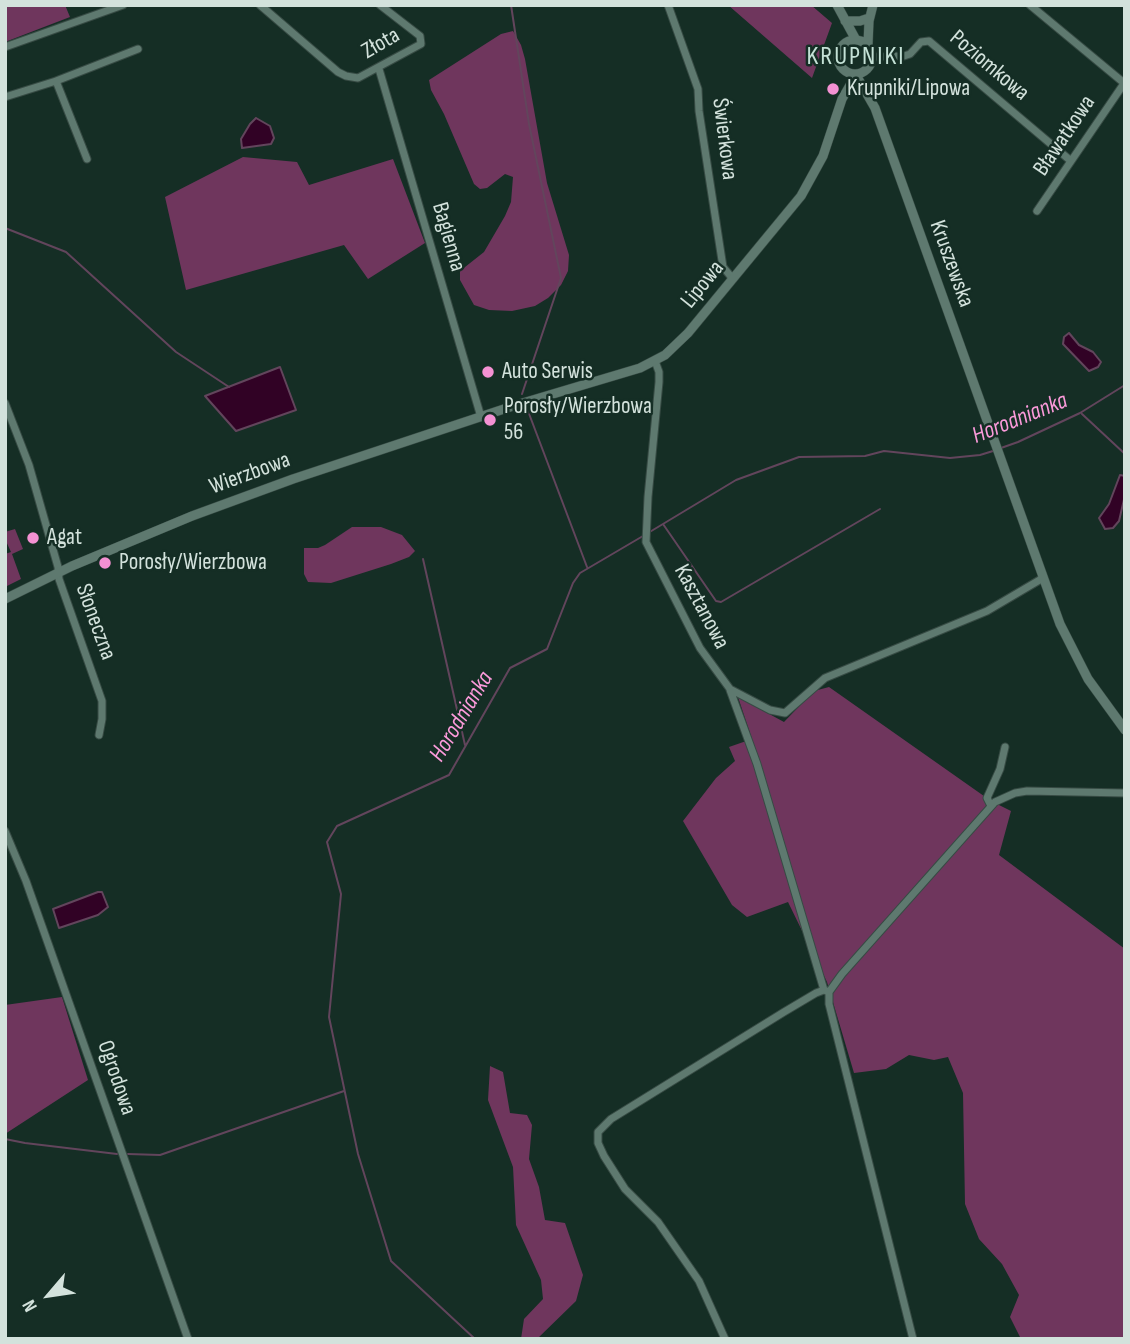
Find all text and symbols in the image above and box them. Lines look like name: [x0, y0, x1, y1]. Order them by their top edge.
street label: Złota: [357, 22, 405, 66]
street label: Poziomkowa: [944, 25, 1034, 107]
district label: KRUPNIKI: [808, 41, 904, 73]
place label: Krupniki/Lipowa: [847, 75, 970, 103]
marker: Krupniki/Lipowa: [825, 81, 841, 97]
street label: Bławatkowa: [1028, 91, 1102, 181]
street label: Świerkowa: [705, 97, 743, 181]
street label: Bagienna: [425, 199, 471, 275]
street label: Kruszewska: [923, 217, 979, 311]
street label: Lipowa: [676, 256, 730, 314]
place label: Auto Serwis: [502, 358, 593, 386]
marker: Auto Serwis: [480, 364, 496, 380]
water label: Horodnianka: [968, 387, 1072, 451]
place label: Porosły/Wierzbowa 56: [504, 393, 652, 447]
marker: Porosły/Wierzbowa 56: [482, 412, 498, 428]
street label: Wierzbowa: [206, 447, 294, 501]
place label: Agat: [47, 524, 82, 552]
marker: Agat: [25, 530, 41, 546]
place label: Porosły/Wierzbowa: [119, 549, 267, 577]
marker: Porosły/Wierzbowa: [97, 555, 113, 571]
street label: Kasztanowa: [667, 560, 735, 654]
street label: Słoneczna: [69, 580, 121, 664]
water label: Horodnianka: [424, 667, 500, 767]
street label: Ogrodowa: [90, 1037, 142, 1119]
north arrow: [14, 1260, 84, 1330]
text: N: [18, 1295, 43, 1315]

